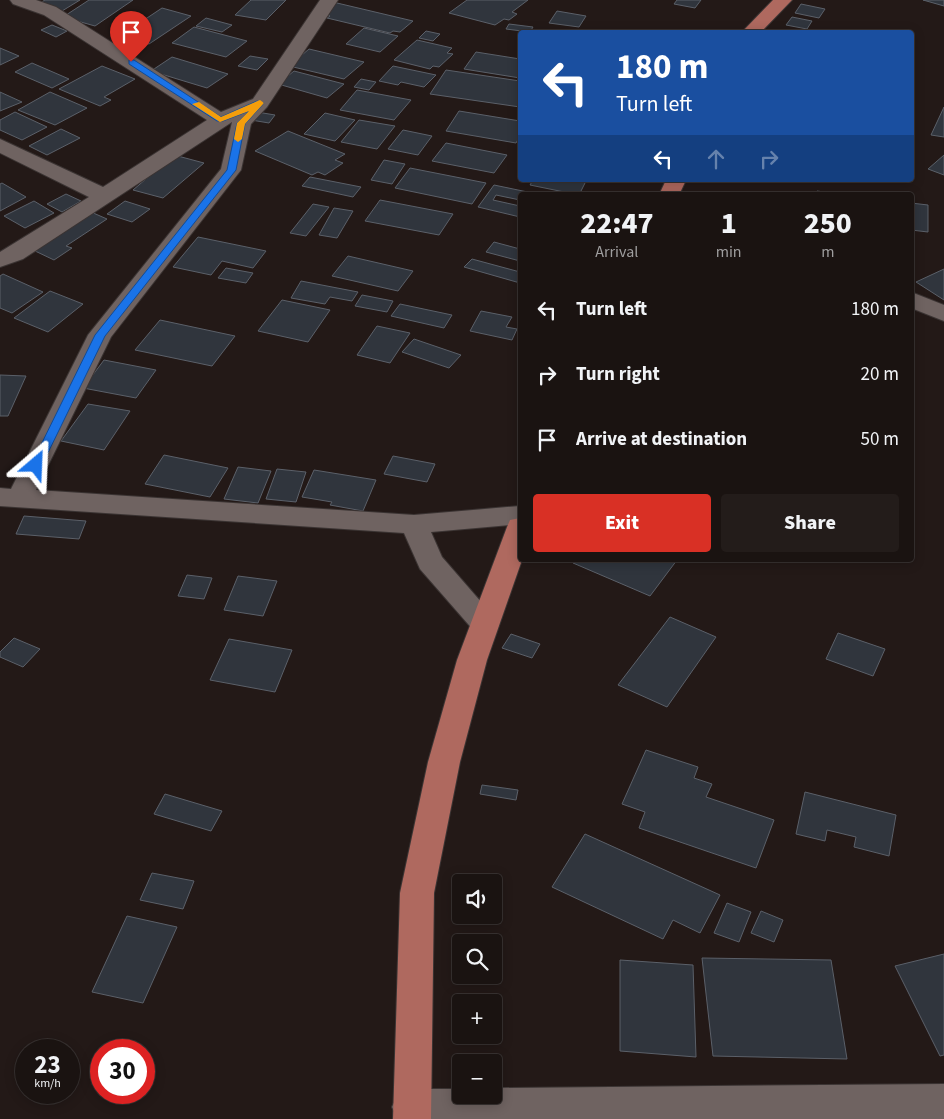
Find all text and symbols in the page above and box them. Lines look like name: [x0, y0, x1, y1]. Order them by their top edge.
pin: [110, 11, 152, 62]
icon: arrive: [117, 18, 145, 46]
text: 180 m: [616, 42, 708, 92]
icon: left: [533, 50, 598, 115]
text: Turn left: [616, 88, 692, 120]
icon: left: [649, 145, 677, 173]
icon: ahead: [702, 145, 730, 173]
icon: right: [755, 145, 783, 173]
text: 22:47: [580, 202, 654, 245]
text: 1: [721, 202, 737, 245]
text: 250: [804, 202, 852, 245]
text: Arrival: [595, 241, 638, 263]
text: min: [716, 241, 742, 263]
text: m: [821, 241, 834, 263]
icon: left: [533, 296, 561, 324]
text: Turn left: [576, 296, 647, 323]
text: 180 m: [851, 296, 899, 323]
icon: right: [533, 361, 561, 389]
text: Turn right: [576, 361, 660, 388]
text: 20 m: [861, 361, 899, 388]
icon: arrive: [533, 426, 561, 454]
text: Arrive at destination: [576, 426, 747, 453]
text: 50 m: [861, 426, 899, 453]
position arrow: [9, 438, 61, 490]
button: Exit: [533, 494, 711, 552]
button: Share: [721, 494, 899, 552]
map controls: [452, 874, 502, 1104]
button: sound: [452, 874, 502, 924]
button: search: [452, 934, 502, 984]
button: +: [452, 994, 502, 1044]
speed limit sign: 30: [90, 1039, 155, 1104]
text: 23: [34, 1047, 61, 1083]
button: −: [452, 1054, 502, 1104]
text: km/h: [34, 1075, 61, 1092]

